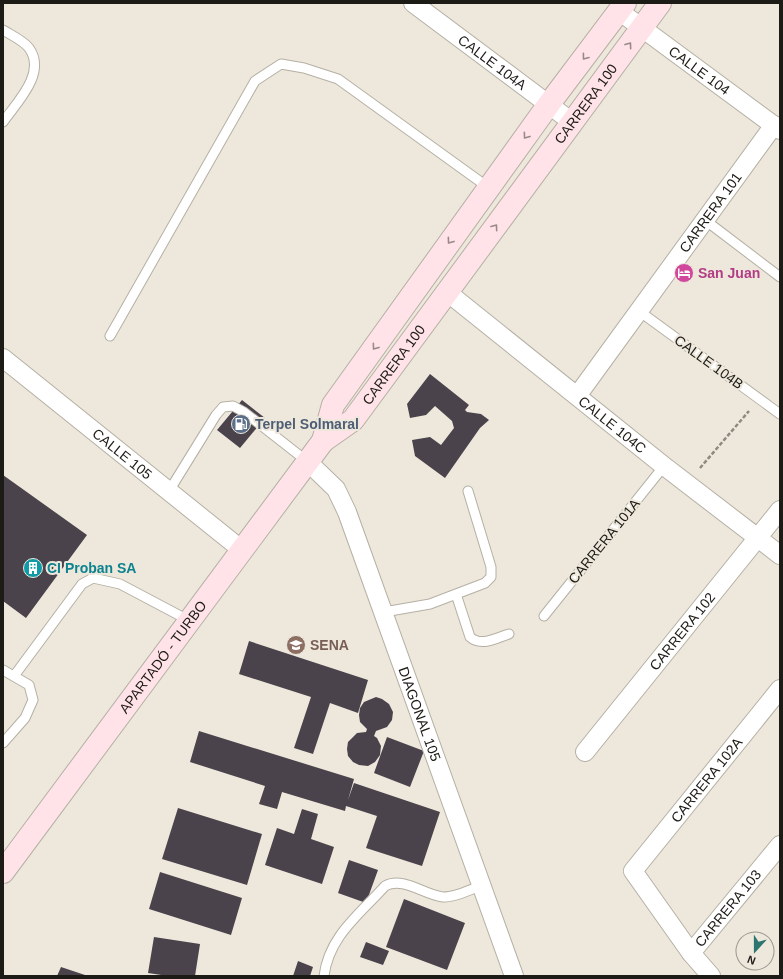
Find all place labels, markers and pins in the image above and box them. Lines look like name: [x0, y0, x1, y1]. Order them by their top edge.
hotel icon: San Juan: [673, 262, 695, 284]
place label: San Juan: [698, 265, 760, 281]
fuel station icon: Terpel Solmaral: [230, 413, 252, 435]
place label: Terpel Solmaral: [255, 416, 359, 432]
building icon: CI Proban SA: [22, 557, 44, 579]
place label: CI Proban SA: [47, 560, 136, 576]
school or university icon: SENA: [285, 634, 307, 656]
place label: SENA: [310, 637, 349, 653]

